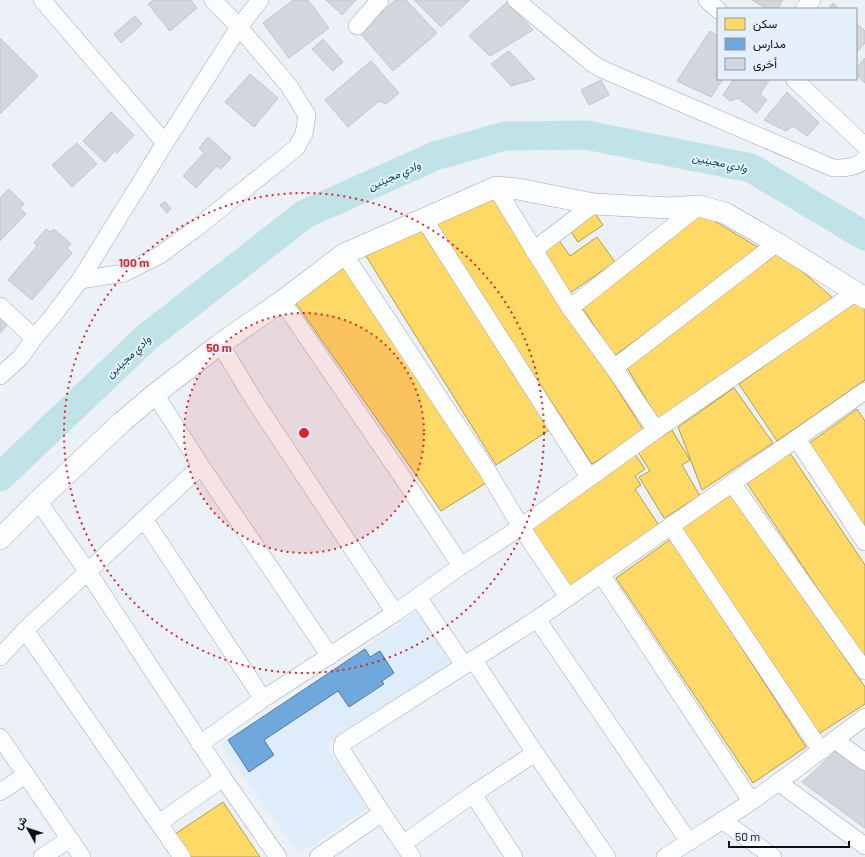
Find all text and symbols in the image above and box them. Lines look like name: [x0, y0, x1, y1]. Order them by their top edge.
legend: [717, 8, 857, 80]
text: سكن: [753, 16, 777, 32]
text: مدارس: [753, 36, 786, 52]
text: أخرى: [753, 56, 777, 72]
water label: وادي مجينين: [691, 150, 749, 177]
water label: وادي مجينين: [366, 158, 424, 195]
text: 100 m: [119, 255, 149, 269]
water label: وادي مجينين: [103, 332, 155, 382]
text: 50 m: [206, 340, 232, 354]
centre of rings: [297, 426, 311, 440]
north arrow: [8, 809, 48, 849]
text: ش: [11, 813, 30, 832]
scale bar: [729, 823, 849, 849]
text: 50 m: [735, 829, 760, 843]

